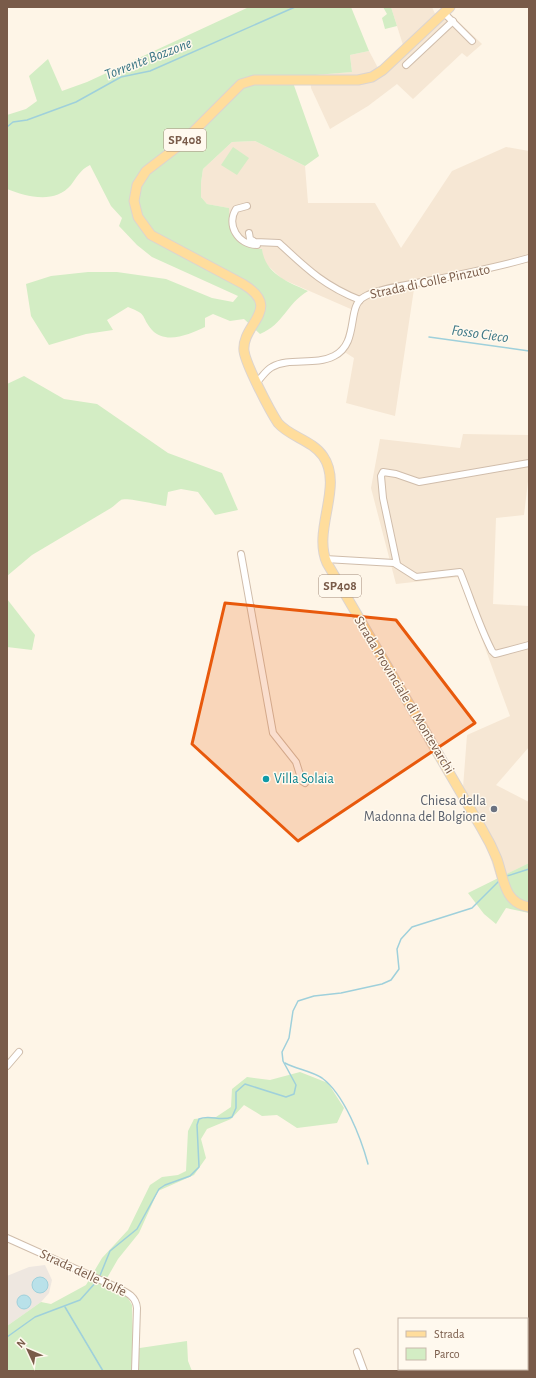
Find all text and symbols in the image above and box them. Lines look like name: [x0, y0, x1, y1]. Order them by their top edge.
water label: Torrente Bozzone: [102, 35, 194, 82]
road number: SP408: [164, 129, 206, 151]
street label: Strada di Colle Pinzuto: [369, 262, 491, 302]
water label: Fosso Cieco: [451, 323, 509, 345]
road number: SP408: [319, 575, 361, 597]
street label: Strada Provinciale di Montevarchi: [351, 614, 457, 776]
place label: Villa Solaia: [274, 772, 334, 786]
marker: Villa Solaia: [261, 774, 271, 784]
place label: Chiesa della Madonna del Bolgione: [364, 794, 487, 824]
marker: Chiesa della Madonna del Bolgione: [489, 804, 499, 814]
street label: Strada delle Tolfe: [37, 1247, 129, 1299]
legend: [398, 1318, 528, 1370]
text: Strada: [434, 1328, 465, 1340]
north arrow: [8, 1330, 48, 1370]
text: N: [15, 1337, 28, 1350]
text: Parco: [434, 1348, 460, 1360]

